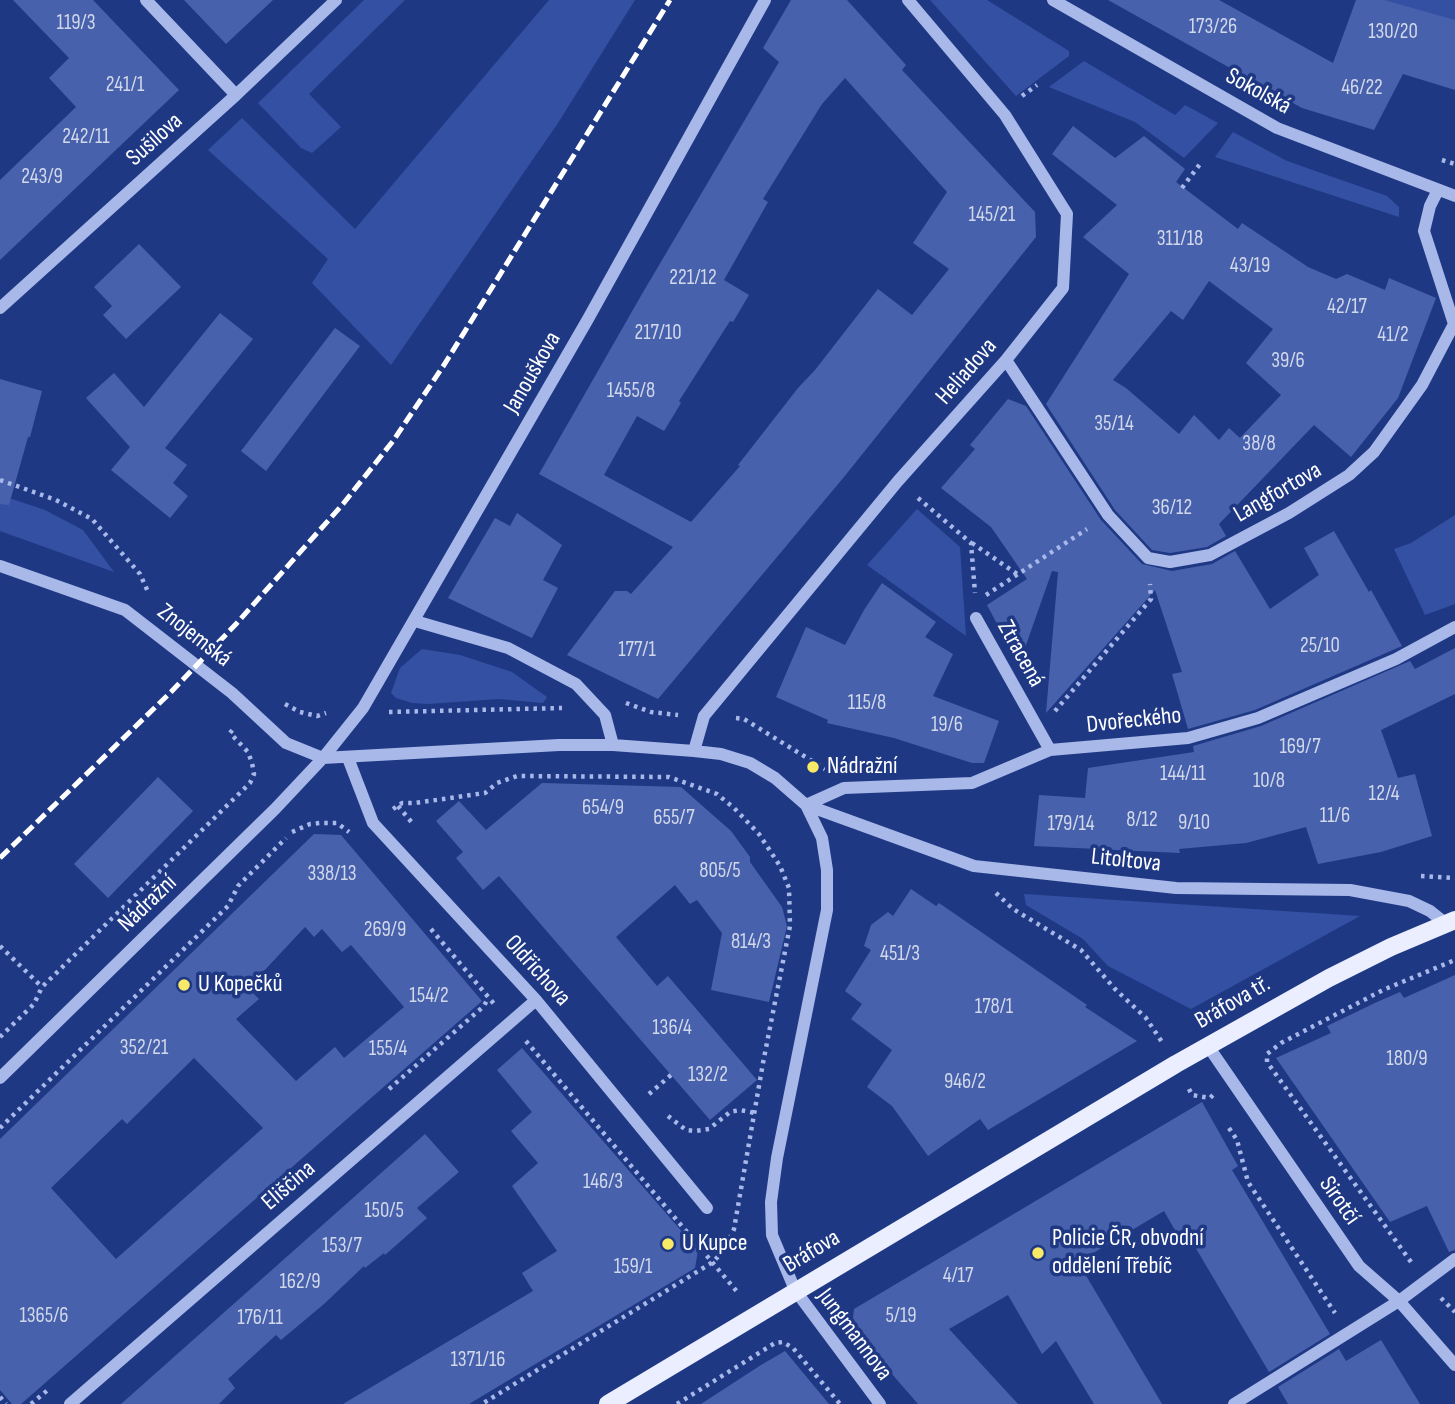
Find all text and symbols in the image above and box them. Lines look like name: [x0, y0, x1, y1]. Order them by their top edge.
house number: 119/3: [57, 11, 95, 37]
house number: 173/26: [1189, 15, 1237, 41]
house number: 130/20: [1368, 20, 1418, 46]
street label: Sokolská: [1220, 62, 1296, 122]
house number: 241/1: [106, 73, 144, 99]
house number: 46/22: [1341, 76, 1383, 102]
street label: Sušilova: [121, 107, 189, 173]
house number: 242/11: [62, 125, 110, 151]
house number: 243/9: [21, 165, 63, 191]
house number: 145/21: [969, 203, 1015, 229]
house number: 311/18: [1157, 227, 1203, 253]
house number: 43/19: [1230, 254, 1270, 280]
house number: 221/12: [669, 266, 717, 292]
house number: 42/17: [1327, 295, 1367, 321]
house number: 217/10: [634, 321, 682, 347]
house number: 41/2: [1377, 323, 1409, 349]
street label: Janouškova: [498, 327, 568, 419]
street label: Heliadova: [930, 333, 1004, 411]
house number: 39/6: [1271, 349, 1305, 375]
house number: 1455/8: [607, 379, 655, 405]
house number: 35/14: [1094, 412, 1134, 438]
house number: 38/8: [1242, 432, 1276, 458]
street label: Langfortova: [1229, 456, 1327, 530]
house number: 36/12: [1152, 496, 1192, 522]
street label: Znojemská: [151, 598, 237, 674]
street label: Ztracená: [990, 616, 1050, 692]
house number: 25/10: [1300, 634, 1340, 660]
house number: 177/1: [618, 638, 656, 664]
house number: 115/8: [848, 691, 886, 717]
street label: Dvořeckého: [1085, 702, 1183, 740]
house number: 19/6: [931, 713, 963, 739]
house number: 169/7: [1279, 735, 1321, 761]
place label: Nádražní: [827, 753, 898, 781]
marker: Nádražní: [805, 759, 821, 775]
house number: 144/11: [1160, 762, 1206, 788]
house number: 10/8: [1253, 769, 1285, 795]
house number: 12/4: [1369, 782, 1399, 808]
house number: 654/9: [582, 796, 624, 822]
house number: 11/6: [1320, 804, 1350, 830]
house number: 655/7: [653, 806, 695, 832]
house number: 8/12: [1126, 808, 1158, 834]
house number: 9/10: [1178, 811, 1210, 837]
house number: 179/14: [1047, 812, 1095, 838]
street label: Litoltova: [1090, 843, 1162, 879]
house number: 805/5: [699, 859, 741, 885]
house number: 338/13: [307, 862, 357, 888]
street label: Nádražní: [113, 869, 183, 939]
house number: 269/9: [364, 918, 406, 944]
street label: Oldřichova: [498, 930, 576, 1012]
house number: 814/3: [731, 930, 771, 956]
house number: 451/3: [880, 942, 920, 968]
street label: Bráfova tř.: [1190, 970, 1276, 1036]
place label: U Kopečků: [198, 971, 282, 999]
marker: U Kopečků: [176, 977, 192, 993]
house number: 154/2: [409, 984, 449, 1010]
house number: 178/1: [975, 995, 1013, 1021]
house number: 136/4: [652, 1016, 692, 1042]
house number: 352/21: [120, 1036, 168, 1062]
house number: 155/4: [369, 1037, 407, 1063]
house number: 180/9: [1386, 1047, 1428, 1073]
house number: 132/2: [688, 1063, 728, 1089]
house number: 946/2: [944, 1070, 986, 1096]
street label: Eliščina: [256, 1155, 322, 1217]
house number: 146/3: [583, 1170, 623, 1196]
street label: Sirotčí: [1312, 1171, 1366, 1231]
house number: 150/5: [364, 1199, 404, 1225]
street label: Bráfova: [779, 1224, 845, 1280]
place label: Policie ČR, obvodní oddělení Třebíč: [1052, 1225, 1204, 1281]
place label: U Kupce: [682, 1230, 747, 1258]
house number: 153/7: [322, 1234, 362, 1260]
marker: U Kupce: [660, 1236, 676, 1252]
marker: Policie ČR, obvodní oddělení Třebíč: [1030, 1245, 1046, 1261]
house number: 159/1: [614, 1255, 652, 1281]
house number: 4/17: [943, 1264, 973, 1290]
house number: 162/9: [279, 1270, 321, 1296]
street label: Jungmannova: [810, 1283, 898, 1387]
house number: 1365/6: [19, 1304, 69, 1330]
house number: 5/19: [885, 1304, 917, 1330]
house number: 176/11: [237, 1306, 283, 1332]
house number: 1371/16: [451, 1348, 505, 1374]

